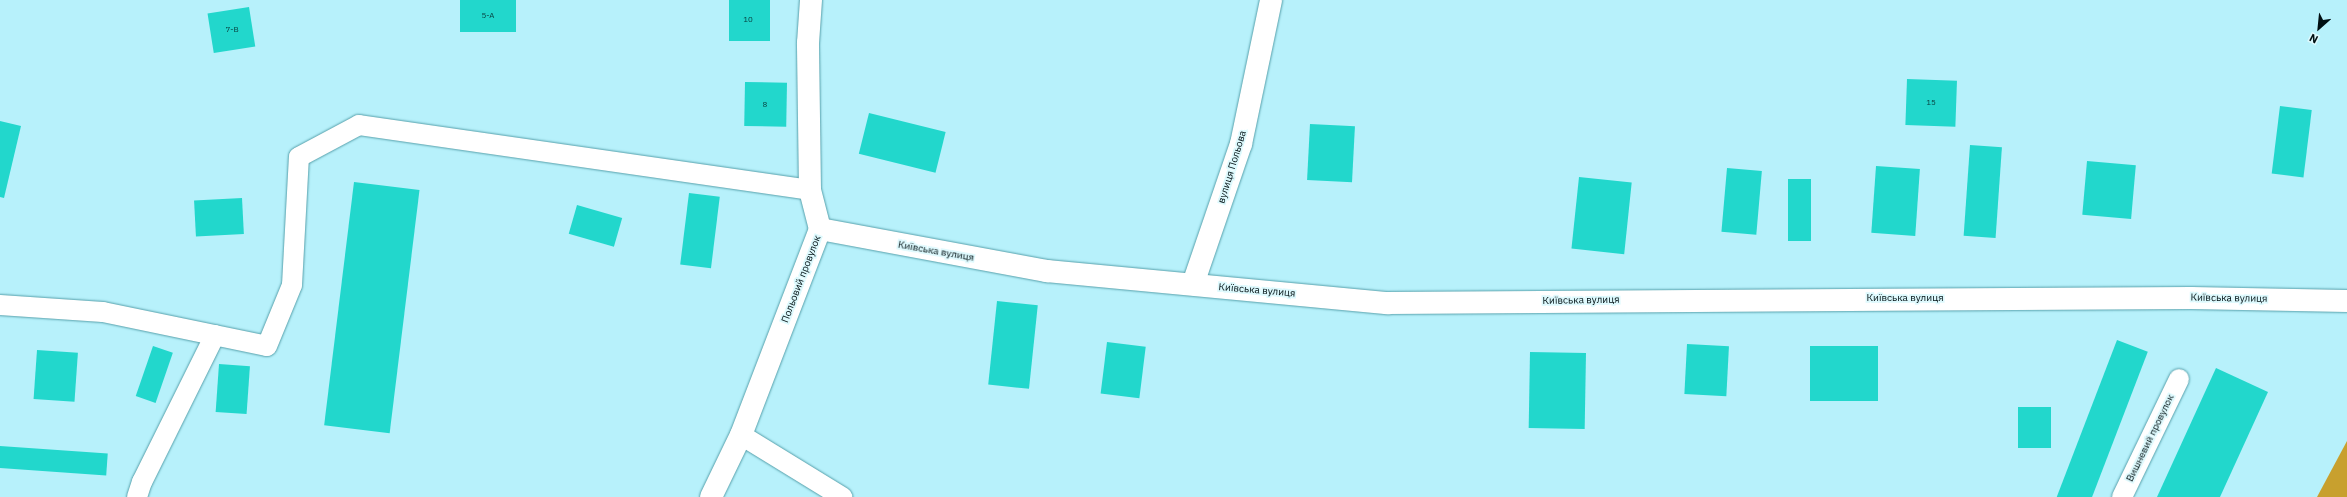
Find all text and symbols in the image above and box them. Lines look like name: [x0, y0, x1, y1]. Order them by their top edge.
north arrow: [2299, 8, 2339, 48]
house number: 5-А: [482, 11, 494, 21]
house number: 10: [743, 15, 753, 25]
house number: 7-В: [225, 25, 239, 35]
text: N: [2307, 31, 2320, 47]
house number: 15: [1926, 98, 1936, 108]
house number: 8: [763, 100, 767, 110]
street label: вулиця Польова: [1215, 129, 1249, 205]
street label: Польовий провулок: [779, 234, 823, 324]
street label: Київська вулиця: [897, 238, 975, 264]
street label: Київська вулиця: [1218, 281, 1296, 299]
street label: Київська вулиця: [2190, 291, 2268, 305]
street label: Київська вулиця: [1866, 292, 1944, 304]
street label: Київська вулиця: [1542, 293, 1620, 307]
street label: Вишневий провулок: [2124, 392, 2176, 484]

